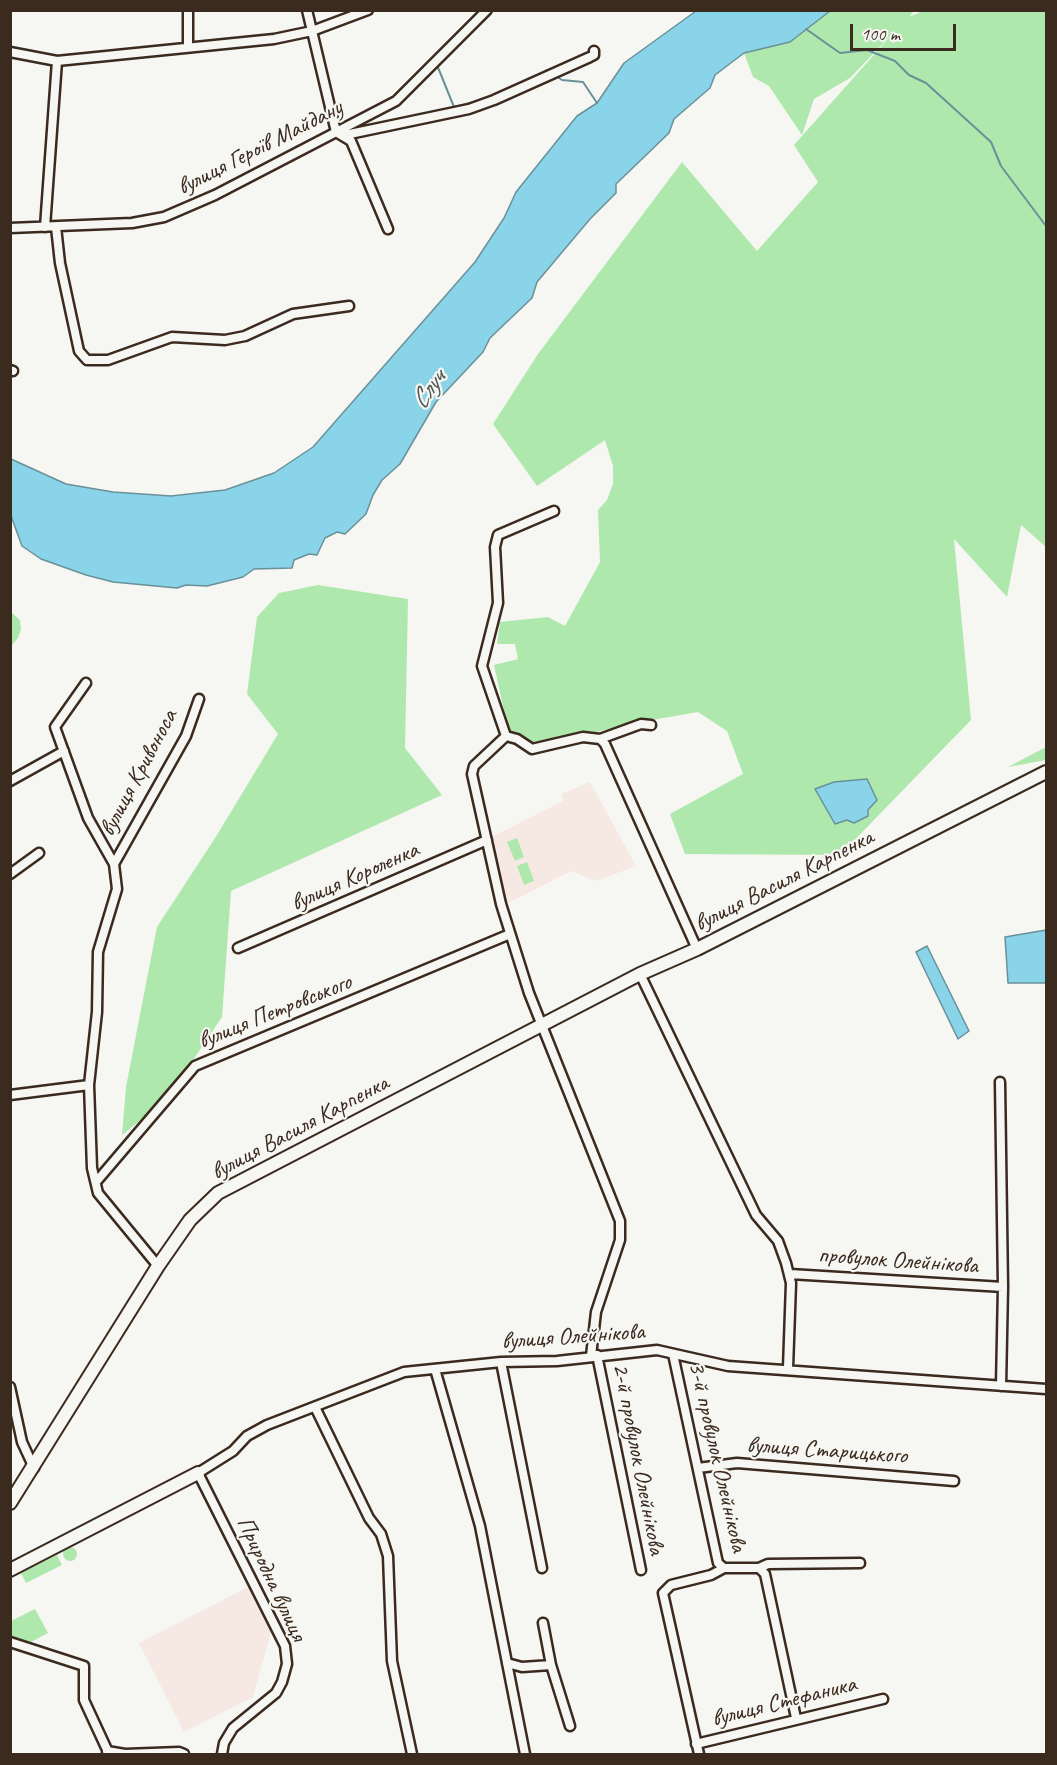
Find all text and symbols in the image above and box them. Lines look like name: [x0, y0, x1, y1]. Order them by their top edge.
scale bar: [853, 12, 960, 50]
text: 100 m: [861, 23, 900, 45]
street label: вулиця Героїв Майдану: [173, 94, 347, 202]
water label: Случ: [405, 365, 453, 415]
street label: вулиця Кривоноса: [94, 705, 184, 841]
street label: вулиця Василя Карпенка: [690, 823, 878, 939]
street label: вулиця Короленка: [287, 836, 423, 918]
street label: вулиця Петровського: [194, 968, 356, 1056]
street label: вулиця Василя Карпенка: [206, 1069, 394, 1187]
street label: провулок Олейнікова: [817, 1241, 979, 1281]
street label: вулиця Олейнікова: [501, 1318, 645, 1356]
street label: 3-й провулок Олейнікова: [681, 1359, 753, 1555]
street label: 2-й провулок Олейнікова: [605, 1361, 671, 1557]
street label: вулиця Старицького: [746, 1431, 908, 1471]
street label: Природна вулиця: [230, 1512, 312, 1646]
street label: вулиця Стефаника: [709, 1670, 859, 1734]

